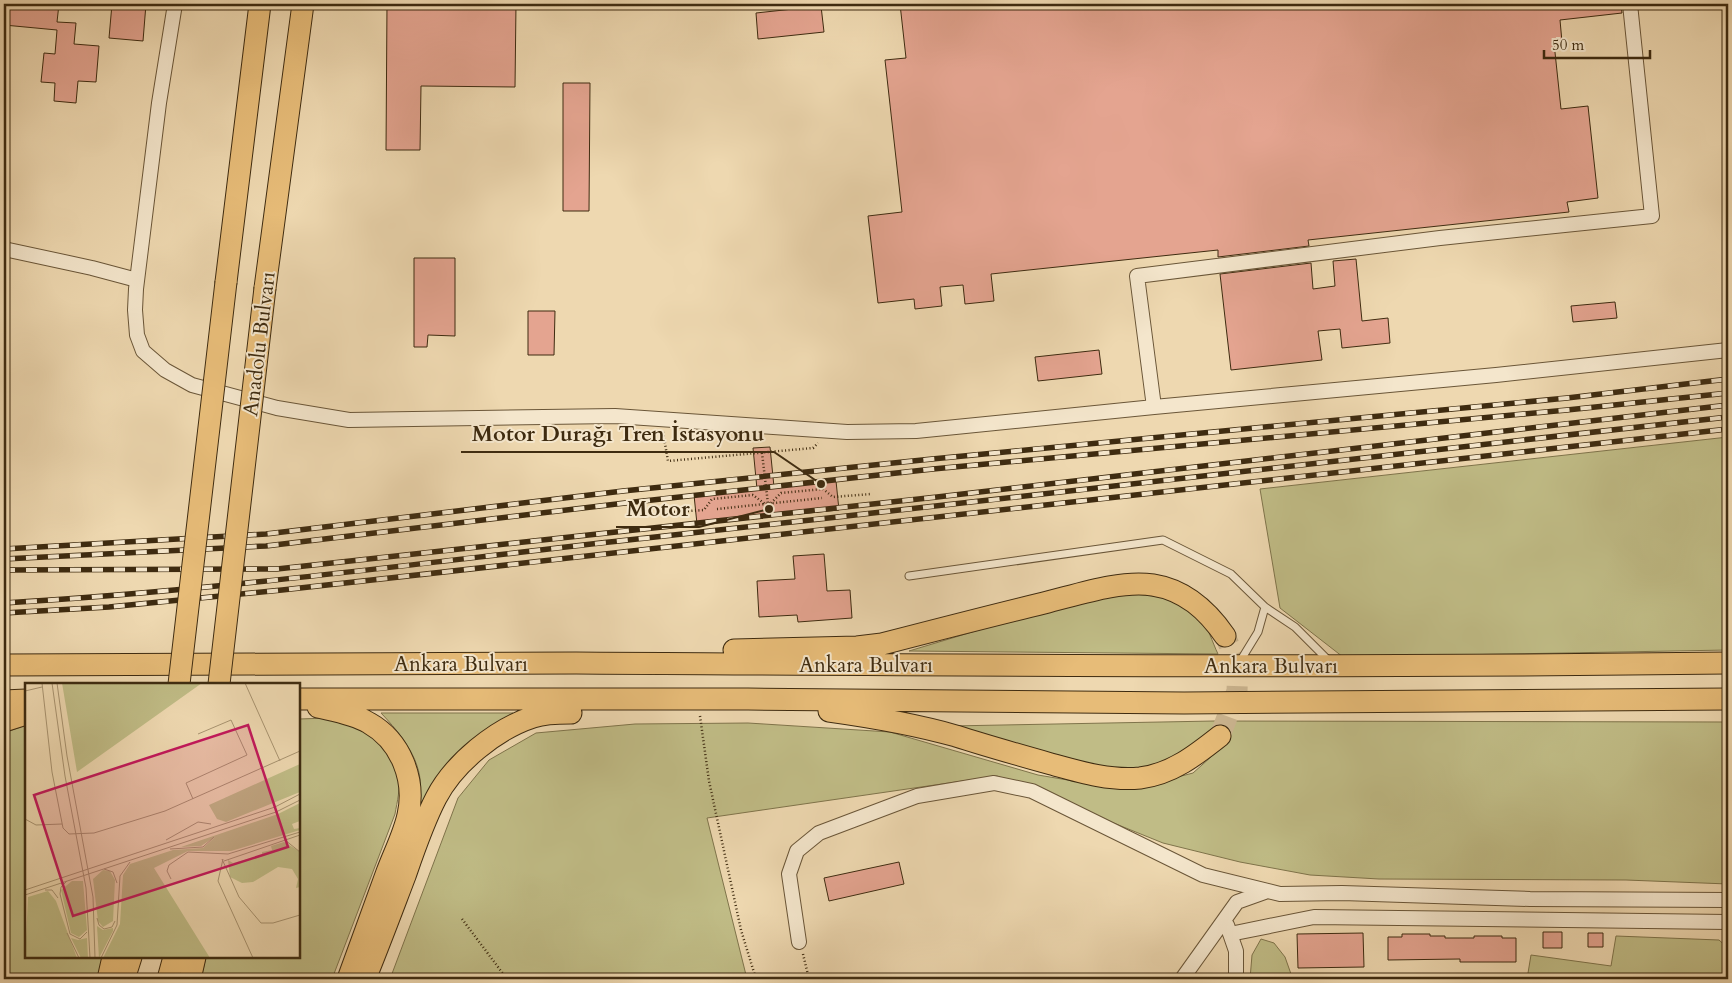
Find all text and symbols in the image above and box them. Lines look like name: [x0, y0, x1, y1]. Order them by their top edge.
scale bar: [1544, 28, 1651, 60]
text: 50 m: [1552, 35, 1584, 55]
street label: Anadolu Bulvarı: [236, 270, 283, 418]
callout: Motor Durağı Tren İstasyonu: [461, 415, 774, 452]
text: Motor Durağı Tren İstasyonu: [472, 419, 764, 449]
callout: Motor: [616, 490, 699, 527]
text: Motor: [626, 494, 690, 524]
street label: Ankara Bulvarı: [394, 650, 528, 679]
street label: Ankara Bulvarı: [799, 651, 933, 680]
street label: Ankara Bulvarı: [1204, 652, 1338, 681]
inset map: [25, 683, 300, 958]

